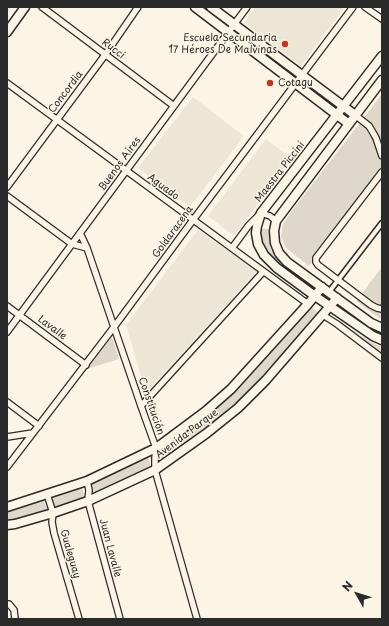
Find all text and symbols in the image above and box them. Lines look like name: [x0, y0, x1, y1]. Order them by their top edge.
place label: Escuela Secundaria 17 Héroes De Malvinas: [169, 32, 277, 56]
street label: Rucci: [99, 36, 127, 62]
marker: Escuela Secundaria 17 Héroes De Malvinas: [280, 39, 290, 49]
street label: Concordia: [46, 69, 86, 115]
place label: Cotagu: [278, 77, 313, 89]
marker: Cotagu: [265, 78, 275, 88]
street label: Buenos Aires: [96, 135, 144, 193]
street label: Maestra Piccini: [253, 139, 307, 205]
street label: Aguado: [145, 171, 181, 203]
street label: Goldaracena: [150, 204, 196, 260]
street label: Lavalle: [35, 313, 69, 343]
street label: Constitución: [136, 376, 166, 436]
street label: Avenida Parque: [154, 407, 220, 461]
street label: Juan Lavalle: [96, 517, 124, 579]
street label: Gualeguay: [57, 528, 83, 580]
north arrow: [337, 574, 377, 614]
text: N: [338, 577, 357, 595]

